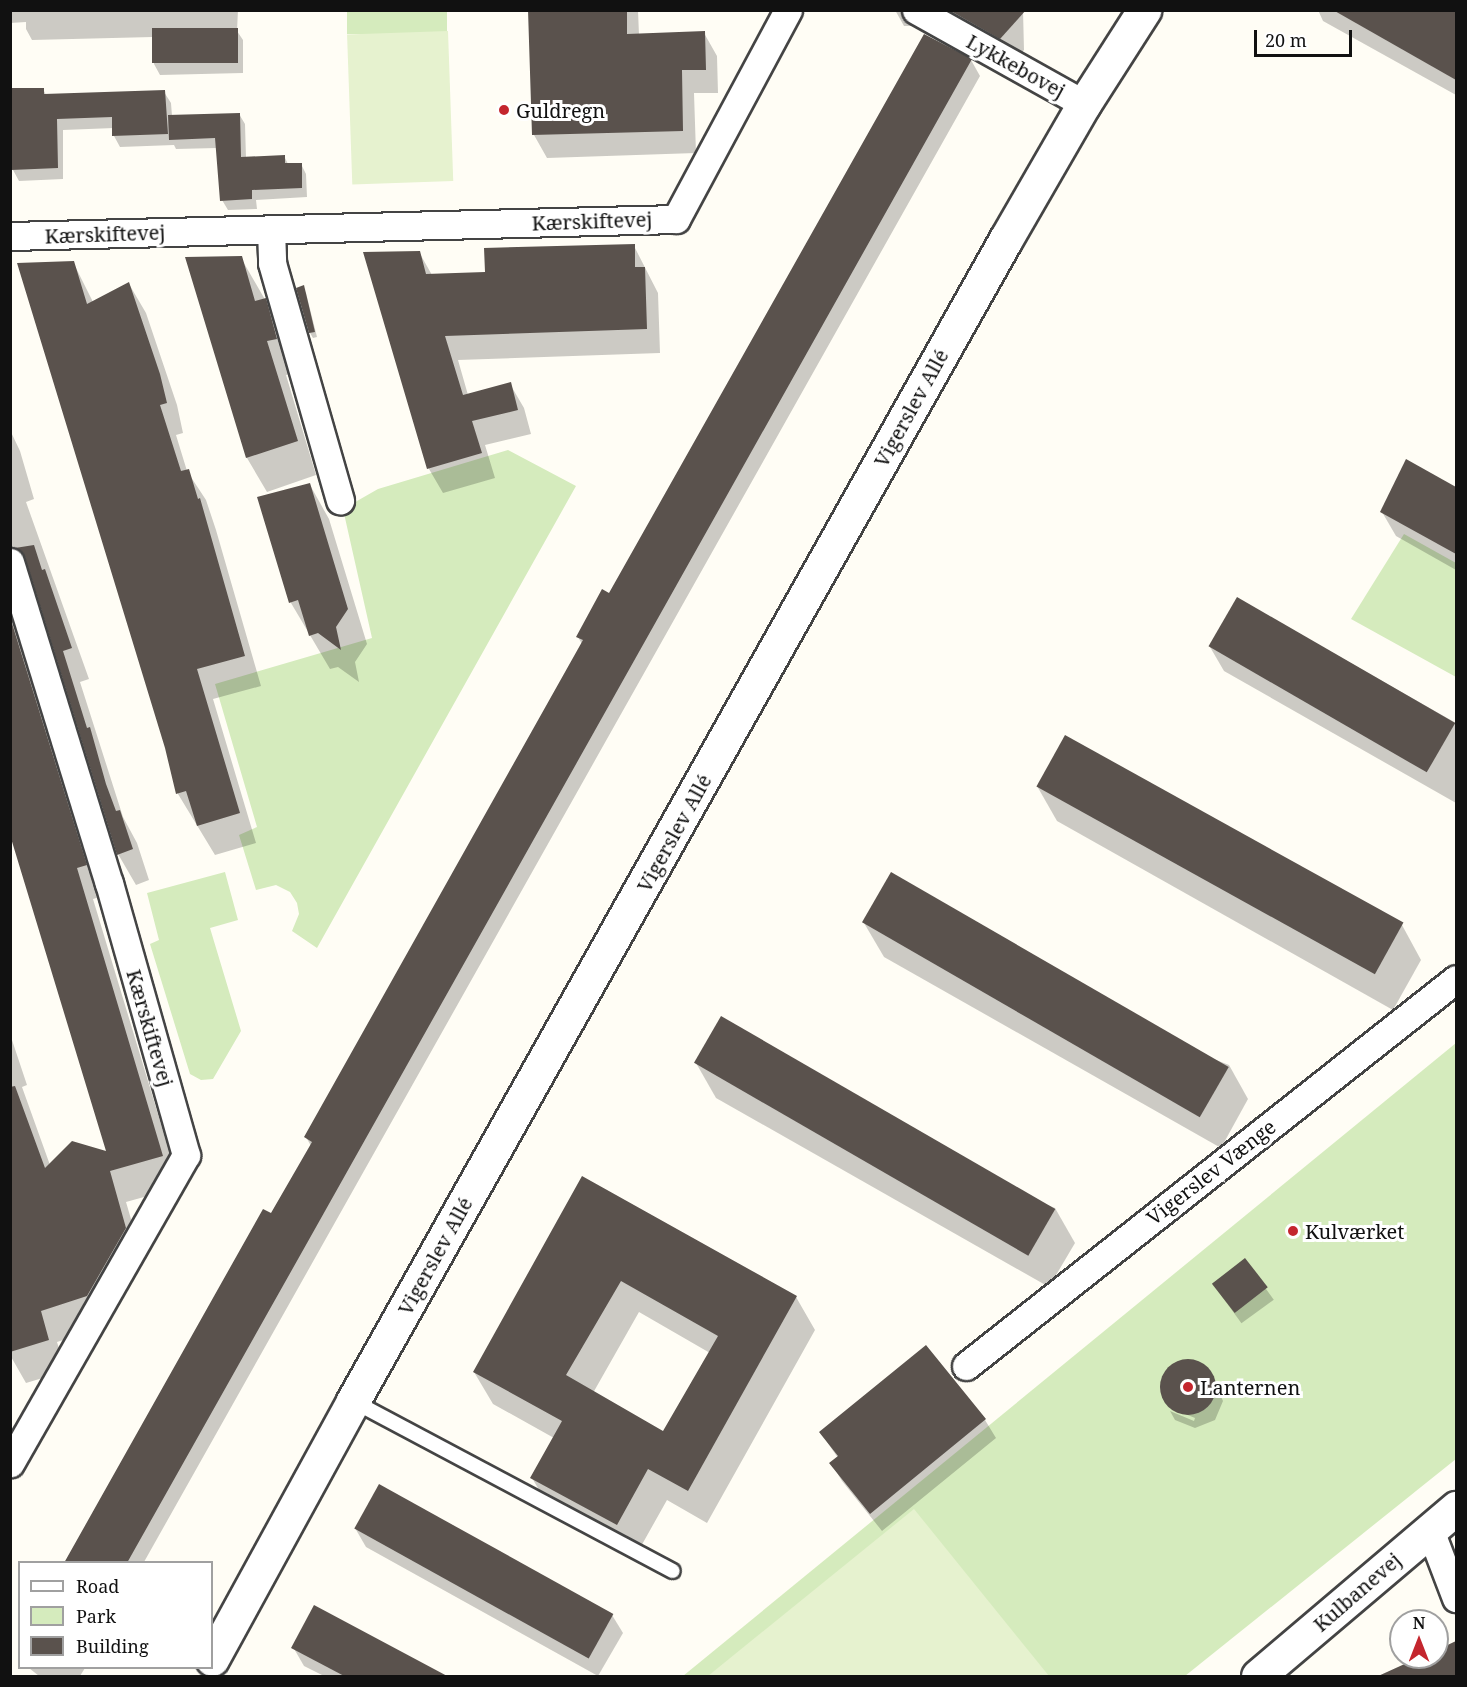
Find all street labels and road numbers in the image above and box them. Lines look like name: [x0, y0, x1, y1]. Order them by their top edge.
street label: Lykkebovej: [963, 29, 1069, 103]
street label: Kærskiftevej: [531, 207, 653, 235]
street label: Kærskiftevej: [44, 220, 166, 248]
street label: Vigerslev Allé: [869, 345, 953, 471]
street label: Vigerslev Allé: [632, 770, 716, 896]
street label: Kærskiftevej: [122, 967, 178, 1089]
street label: Vigerslev Vænge: [1142, 1114, 1280, 1230]
street label: Vigerslev Allé: [393, 1193, 477, 1319]
street label: Kulbanevej: [1308, 1548, 1406, 1636]

